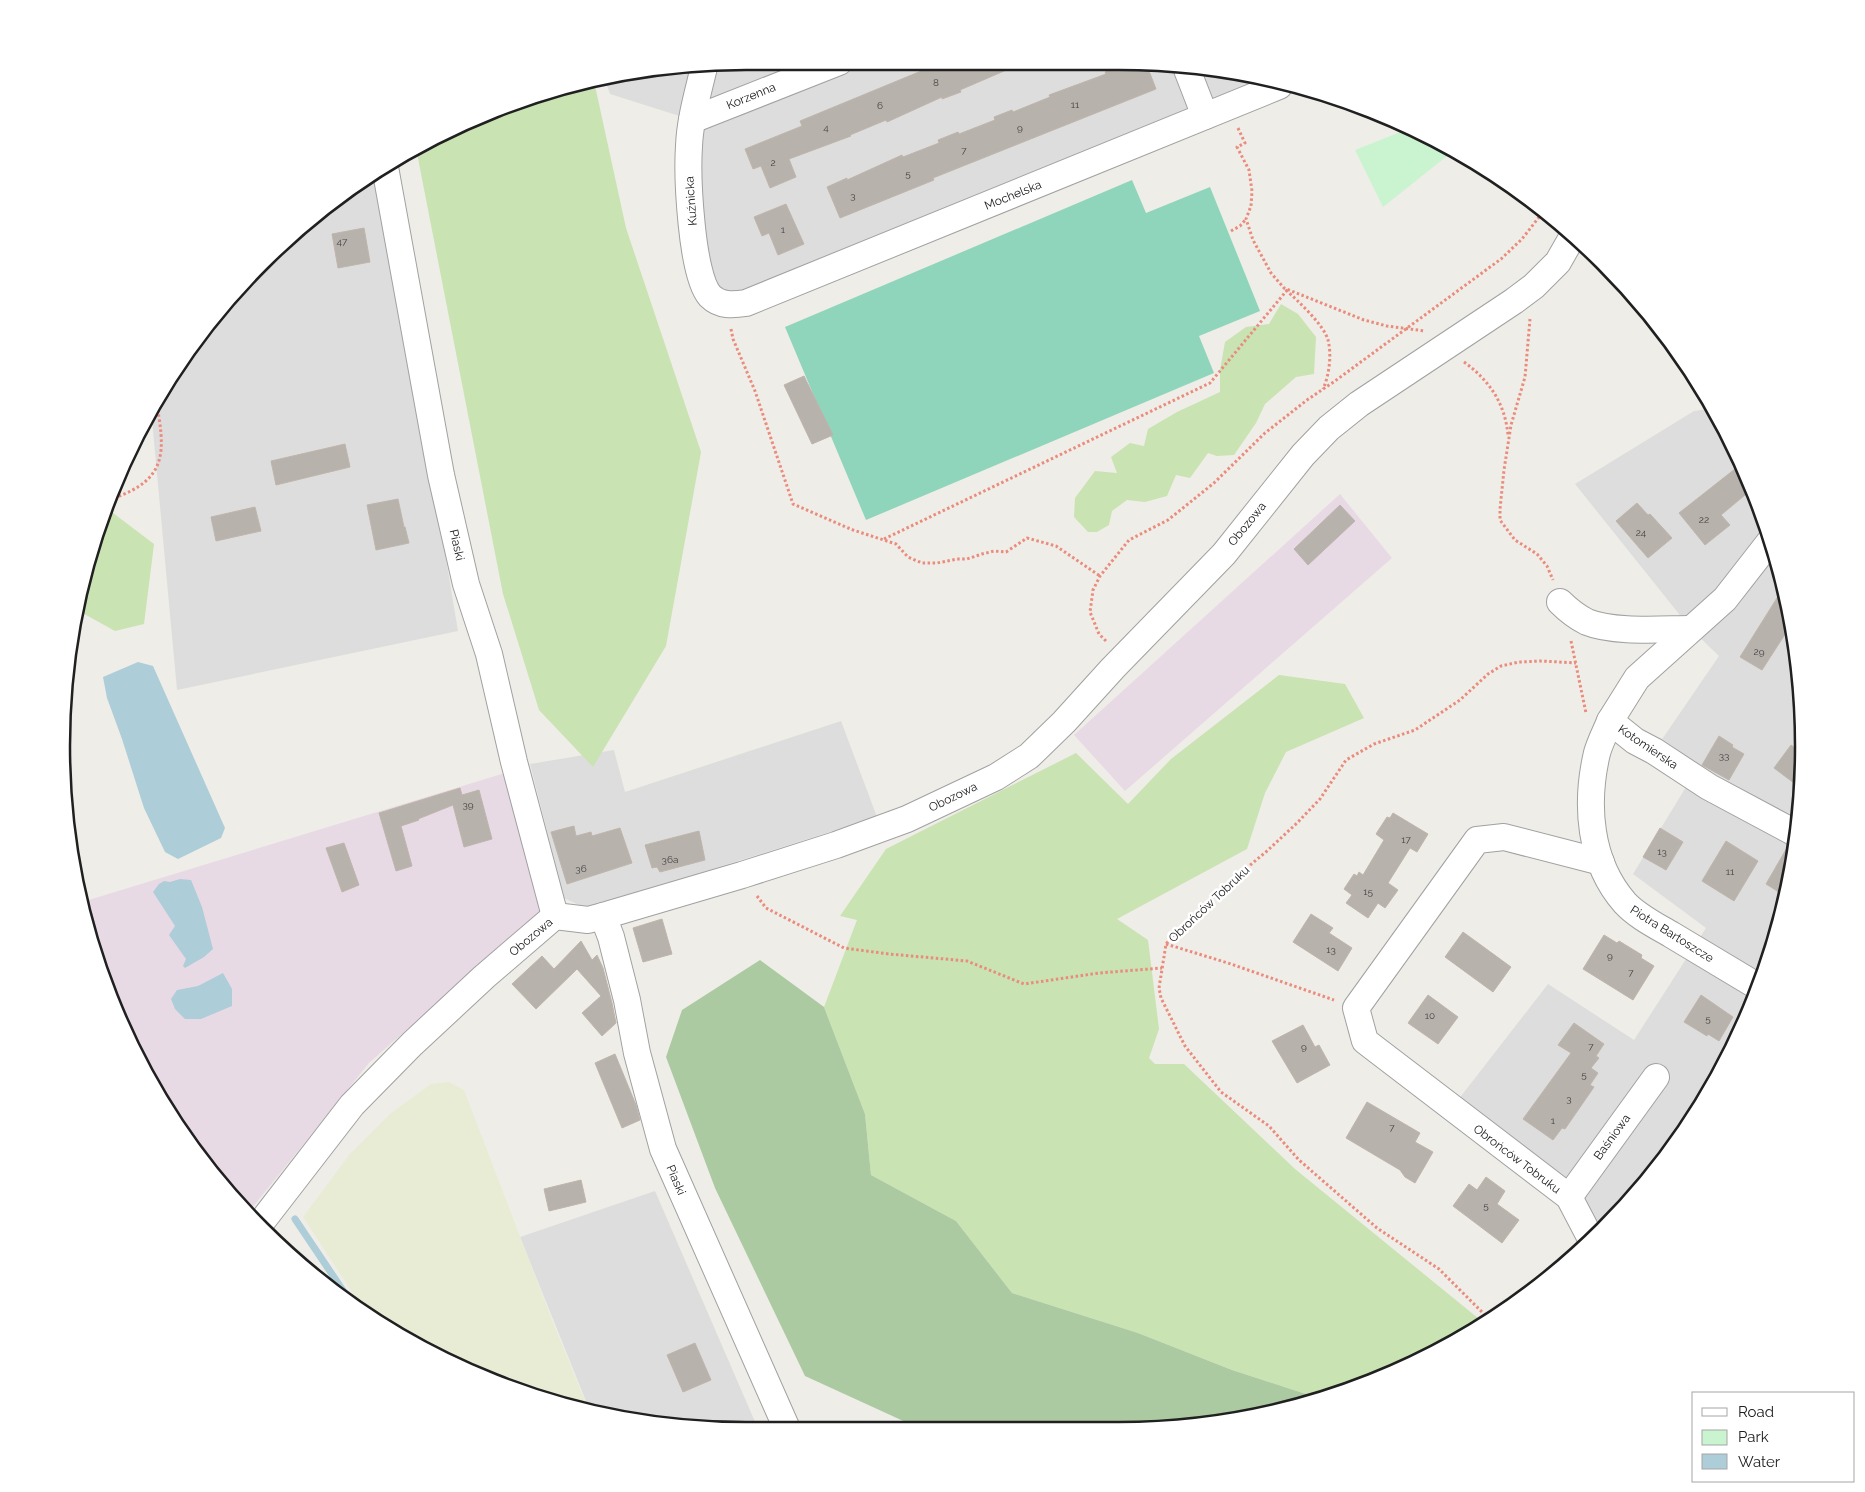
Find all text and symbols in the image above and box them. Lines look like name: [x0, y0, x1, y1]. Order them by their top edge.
house number: 8: [933, 77, 939, 88]
street label: Korzenna: [724, 80, 778, 112]
house number: 11: [1071, 99, 1080, 110]
house number: 6: [877, 100, 883, 111]
house number: 4: [823, 122, 829, 133]
house number: 9: [1017, 122, 1023, 133]
house number: 7: [961, 145, 967, 156]
house number: 2: [770, 157, 776, 168]
house number: 5: [905, 168, 911, 179]
street label: Kuźnicka: [682, 176, 700, 226]
street label: Mochelska: [982, 177, 1044, 213]
house number: 3: [850, 190, 856, 201]
house number: 1: [781, 224, 786, 235]
house number: 47: [337, 236, 348, 247]
street label: Obozowa: [1225, 499, 1269, 549]
house number: 22: [1699, 514, 1709, 525]
house number: 24: [1636, 527, 1647, 538]
street label: Piaski: [447, 528, 467, 562]
house number: 29: [1753, 646, 1765, 657]
street label: Kotomierska: [1615, 722, 1681, 772]
house number: 33: [1719, 750, 1729, 761]
street label: Obozowa: [926, 779, 980, 815]
house number: 39: [462, 799, 474, 810]
house number: 17: [1401, 834, 1411, 845]
house number: 13: [1657, 846, 1667, 857]
house number: 36a: [662, 854, 678, 865]
house number: 36: [575, 863, 587, 874]
street label: Obrońców Tobruku: [1166, 863, 1252, 945]
house number: 11: [1726, 866, 1735, 877]
house number: 15: [1363, 886, 1373, 897]
street label: Piotra Bartoszcze: [1628, 903, 1716, 965]
street label: Obozowa: [506, 915, 556, 959]
house number: 13: [1326, 944, 1336, 955]
house number: 9: [1607, 950, 1613, 961]
house number: 7: [1628, 967, 1634, 978]
house number: 10: [1425, 1010, 1435, 1021]
house number: 5: [1705, 1013, 1711, 1024]
house number: 9: [1301, 1041, 1307, 1052]
house number: 7: [1588, 1041, 1594, 1052]
house number: 5: [1581, 1069, 1587, 1080]
house number: 3: [1566, 1093, 1572, 1104]
street label: Baśniowa: [1591, 1111, 1633, 1163]
house number: 1: [1551, 1115, 1556, 1126]
house number: 7: [1389, 1122, 1395, 1133]
street label: Obrońców Tobruku: [1471, 1122, 1563, 1196]
street label: Piaski: [663, 1163, 689, 1197]
house number: 5: [1483, 1200, 1489, 1211]
legend: [1692, 1392, 1855, 1482]
text: Road: [1738, 1403, 1774, 1421]
text: Park: [1738, 1428, 1769, 1446]
text: Water: [1738, 1453, 1781, 1471]

